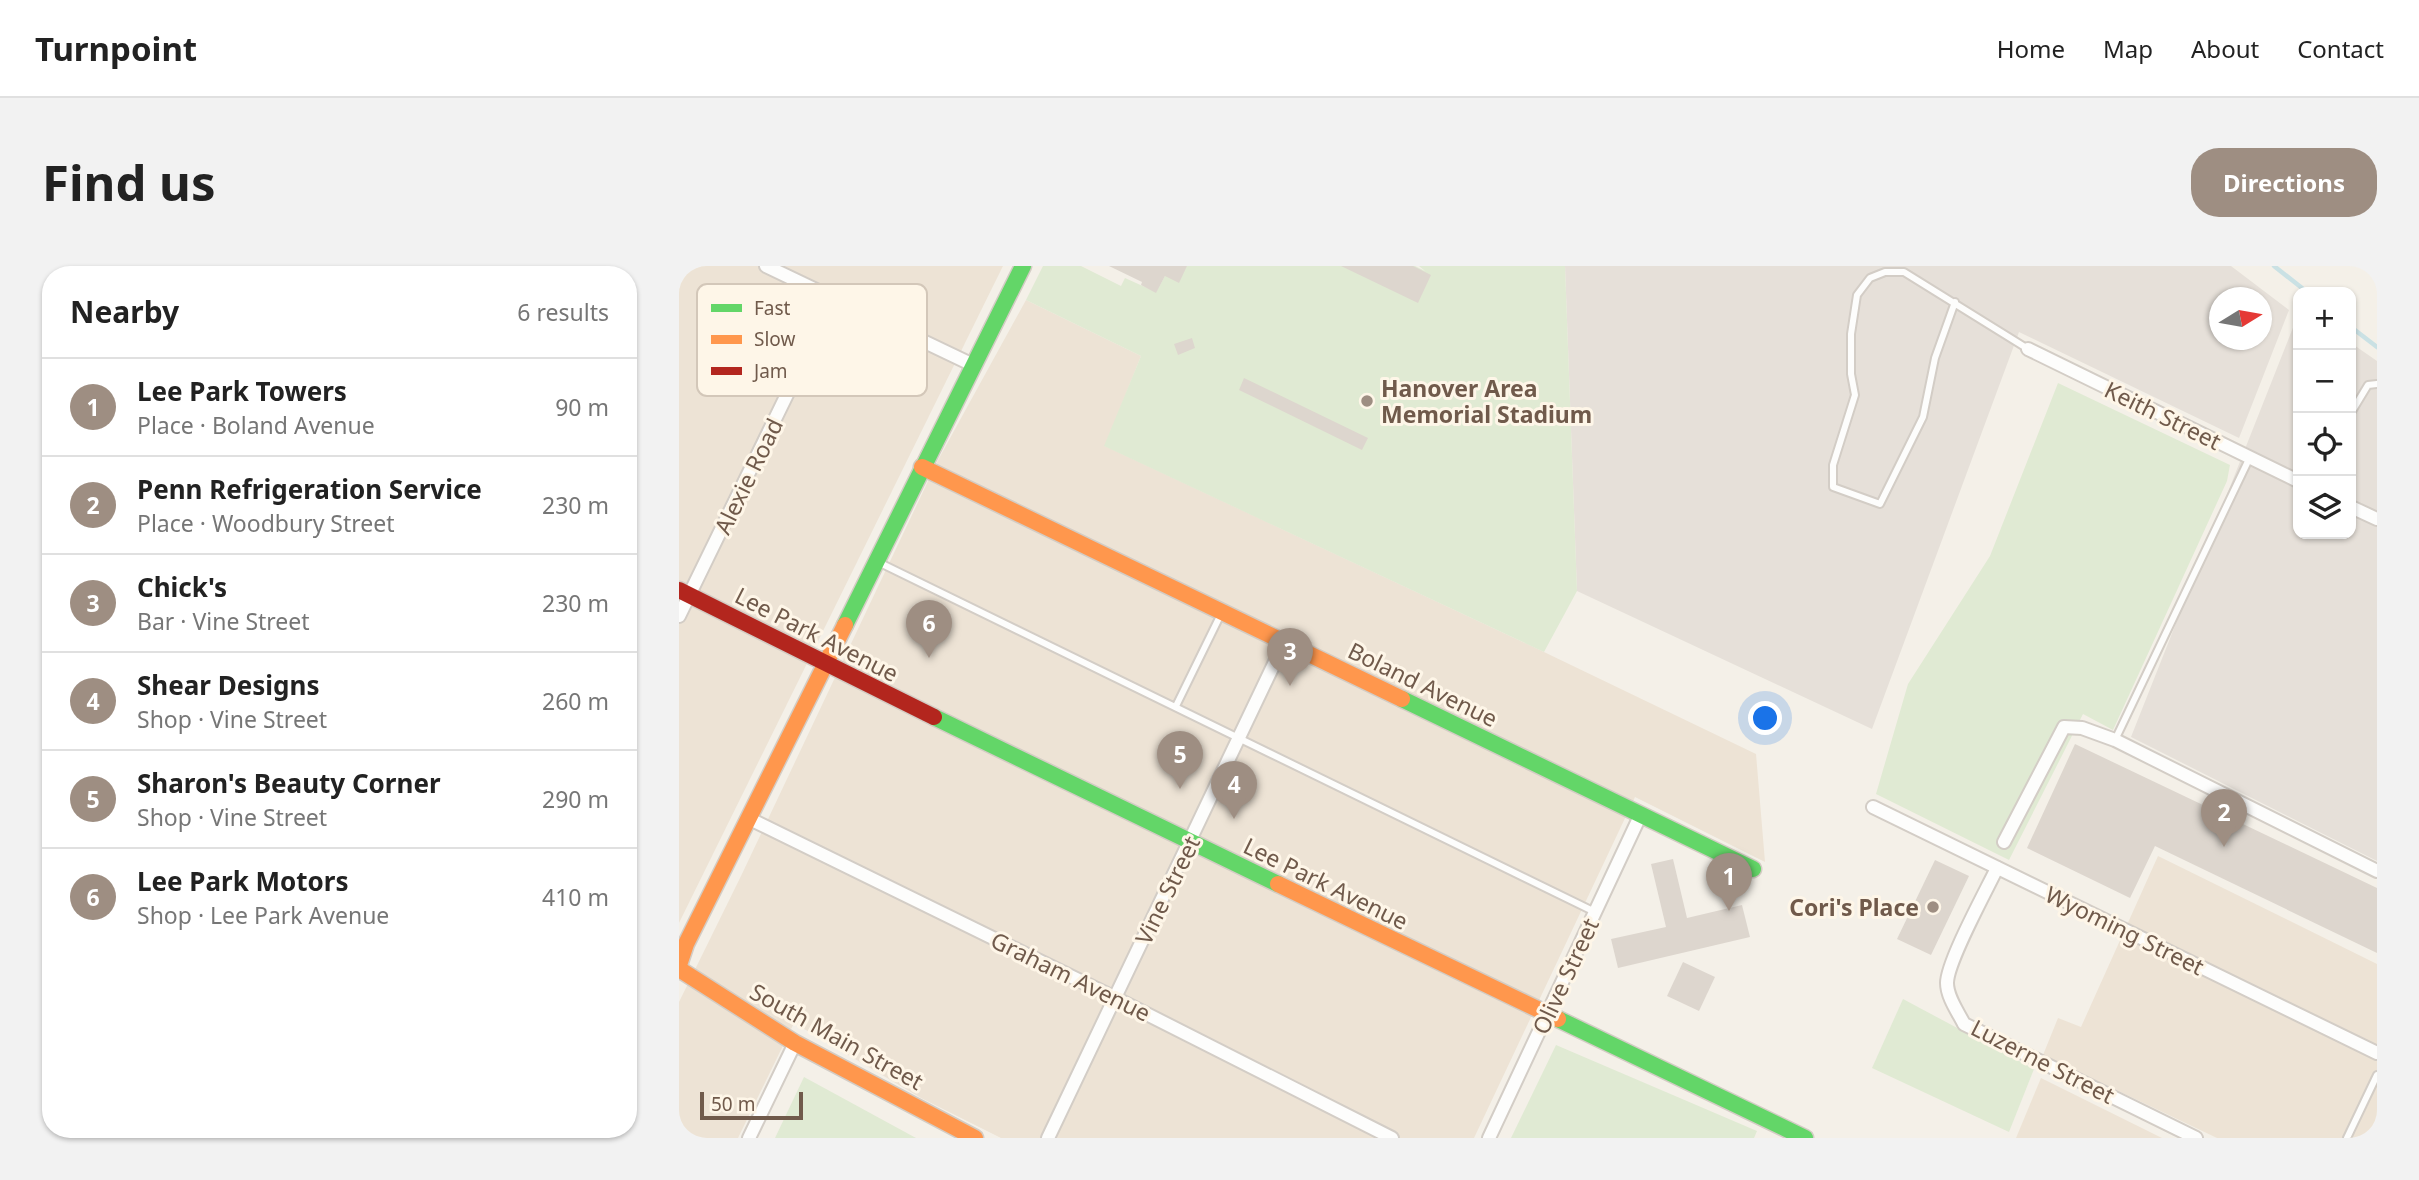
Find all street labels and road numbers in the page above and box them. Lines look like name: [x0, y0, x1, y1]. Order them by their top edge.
street label: Keith Street: [2099, 373, 2227, 457]
street label: Alexie Road: [706, 413, 790, 539]
street label: Lee Park Avenue: [730, 579, 904, 689]
street label: Boland Avenue: [1343, 634, 1503, 734]
street label: Lee Park Avenue: [1238, 829, 1414, 937]
street label: Vine Street: [1127, 830, 1207, 950]
street label: Wyoming Street: [2040, 878, 2210, 982]
street label: Olive Street: [1524, 913, 1606, 1039]
street label: Graham Avenue: [986, 923, 1156, 1029]
street label: South Main Street: [745, 975, 929, 1097]
street label: Luzerne Street: [1966, 1011, 2120, 1111]

